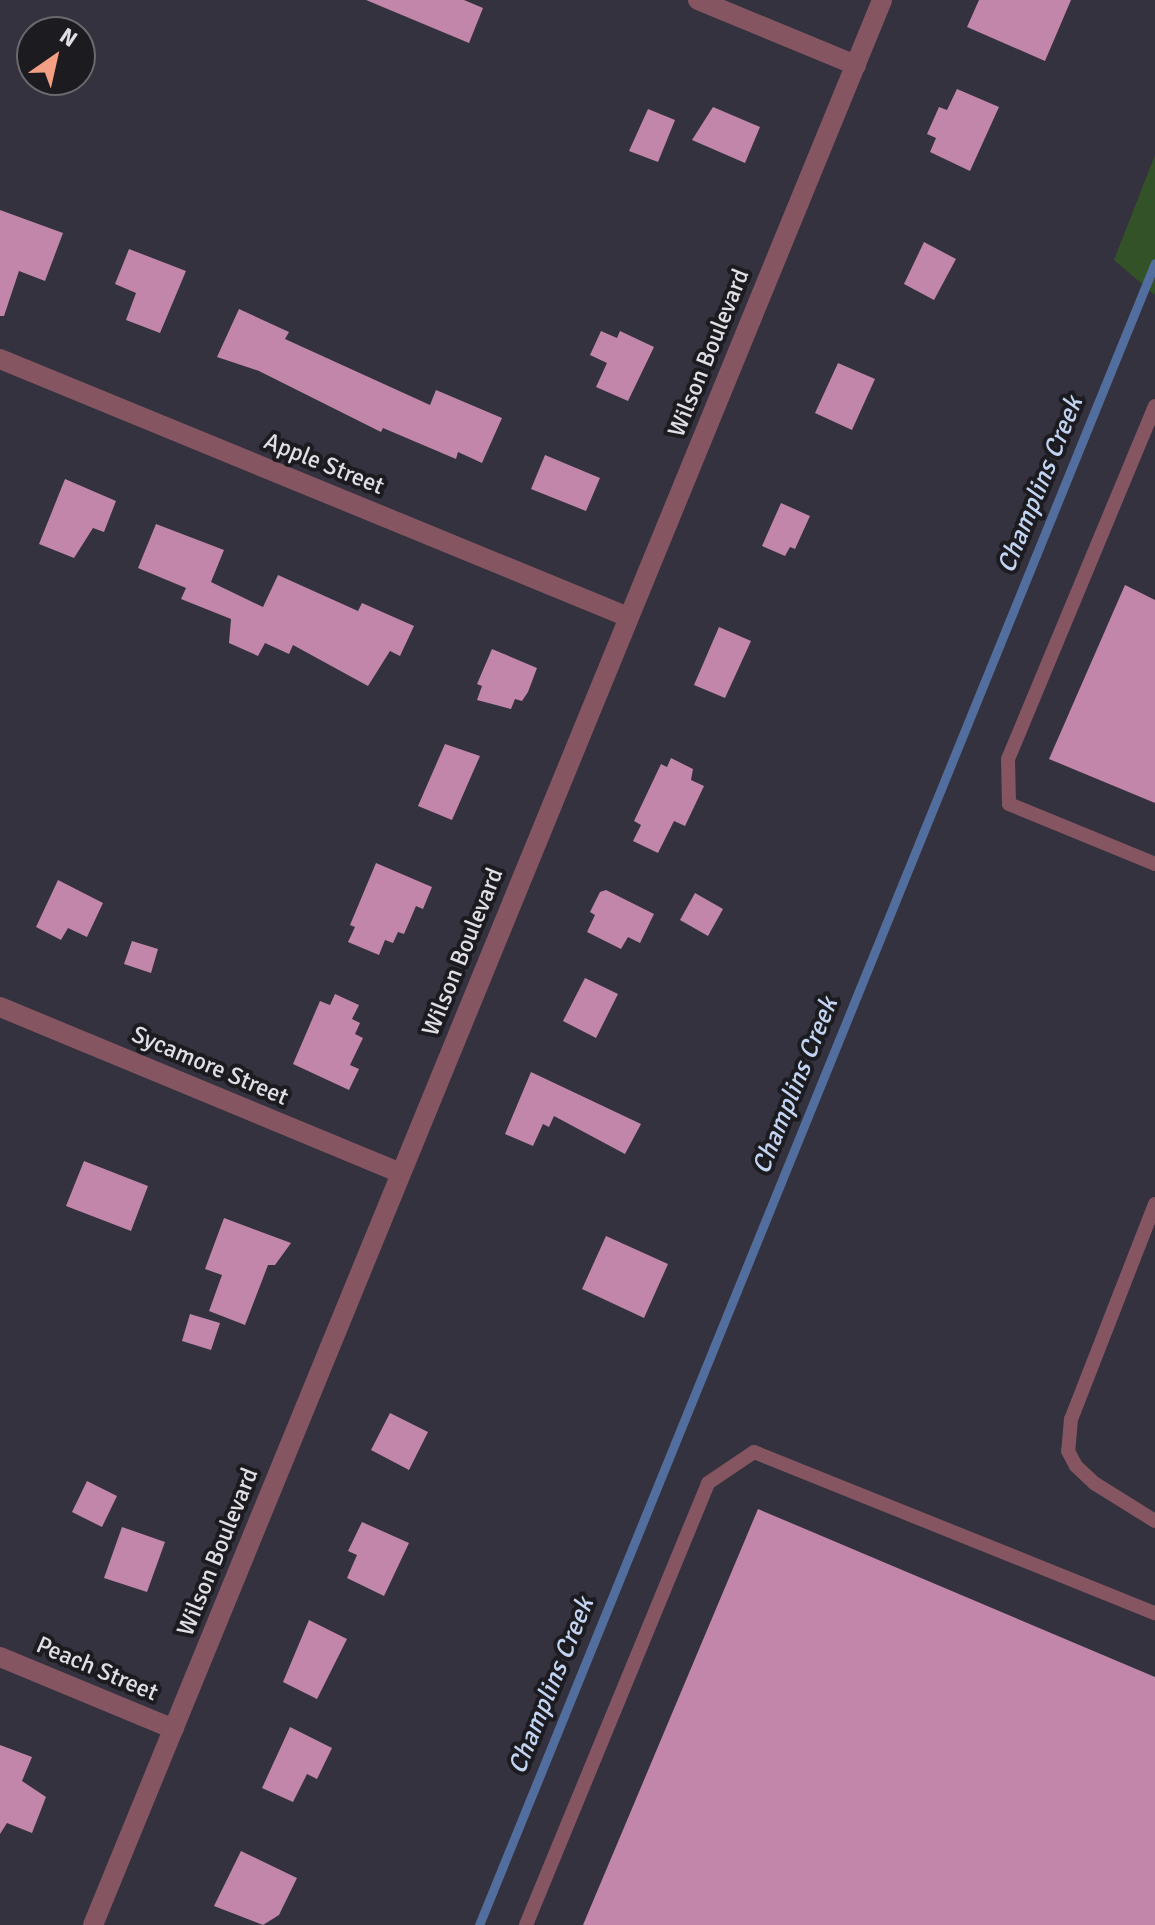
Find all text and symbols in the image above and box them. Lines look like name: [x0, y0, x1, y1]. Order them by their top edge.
north arrow: [16, 16, 96, 96]
text: N: [55, 22, 82, 53]
street label: Wilson Boulevard: [662, 265, 756, 441]
water label: Champlins Creek: [991, 392, 1091, 578]
street label: Apple Street: [260, 427, 388, 501]
street label: Wilson Boulevard: [416, 864, 510, 1040]
water label: Champlins Creek: [746, 993, 846, 1179]
street label: Sycamore Street: [127, 1020, 293, 1112]
street label: Wilson Boulevard: [171, 1464, 265, 1640]
water label: Champlins Creek: [502, 1593, 602, 1779]
street label: Peach Street: [32, 1630, 162, 1708]

